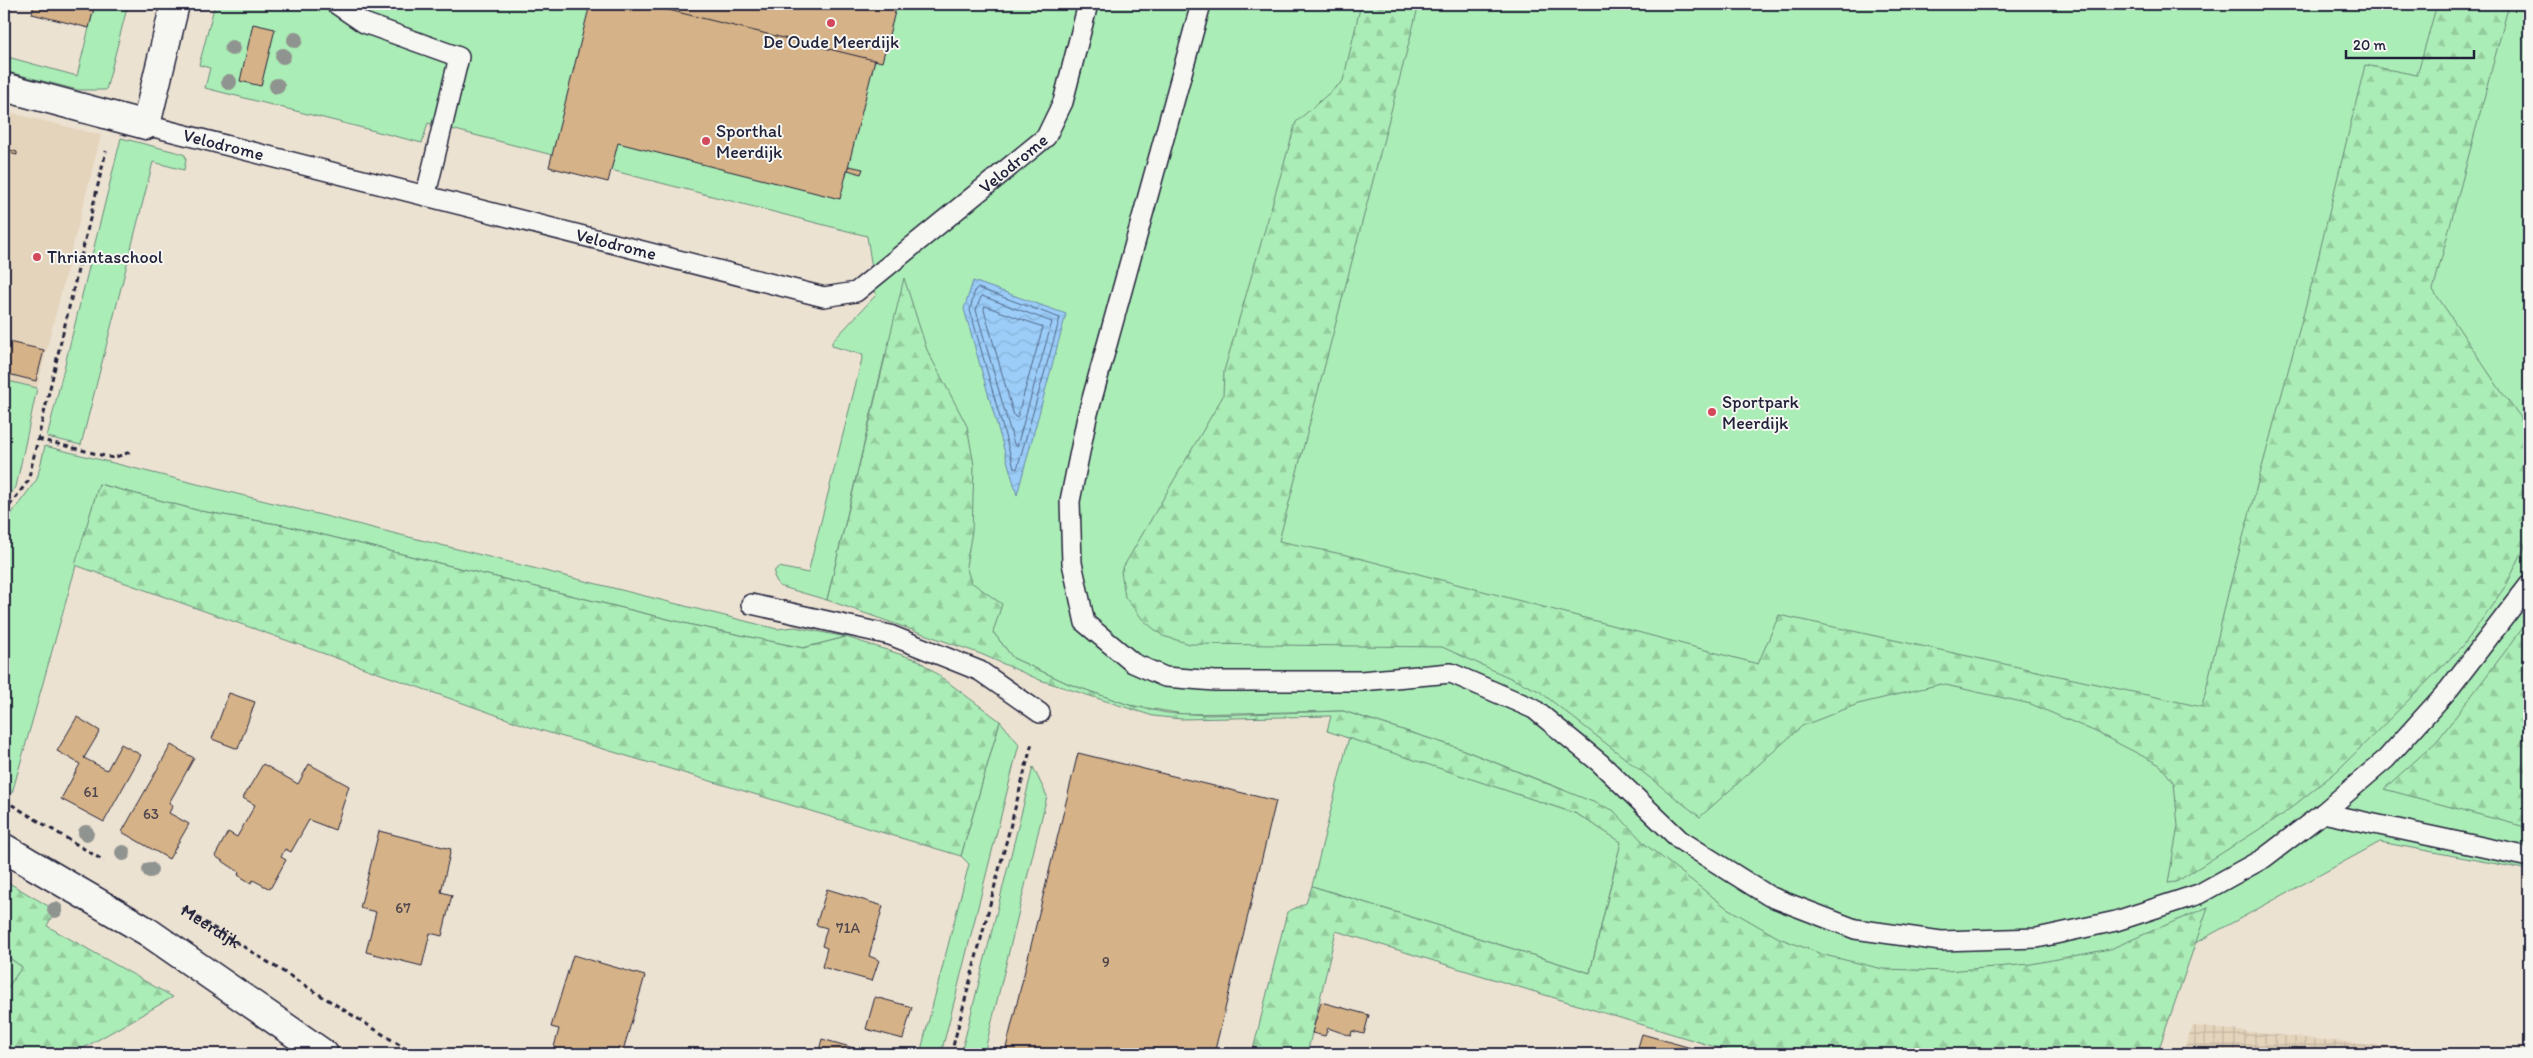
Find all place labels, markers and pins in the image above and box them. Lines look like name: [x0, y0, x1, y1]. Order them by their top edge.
marker: De Oude Meerdijk: [825, 17, 837, 29]
place label: De Oude Meerdijk: [763, 31, 899, 53]
place label: Sporthal Meerdijk: [716, 120, 783, 163]
marker: Sporthal Meerdijk: [700, 135, 712, 147]
place label: Thriantaschool: [47, 246, 163, 268]
marker: Thriantaschool: [31, 251, 43, 263]
place label: Sportpark Meerdijk: [1722, 391, 1800, 434]
marker: Sportpark Meerdijk: [1706, 406, 1718, 418]

